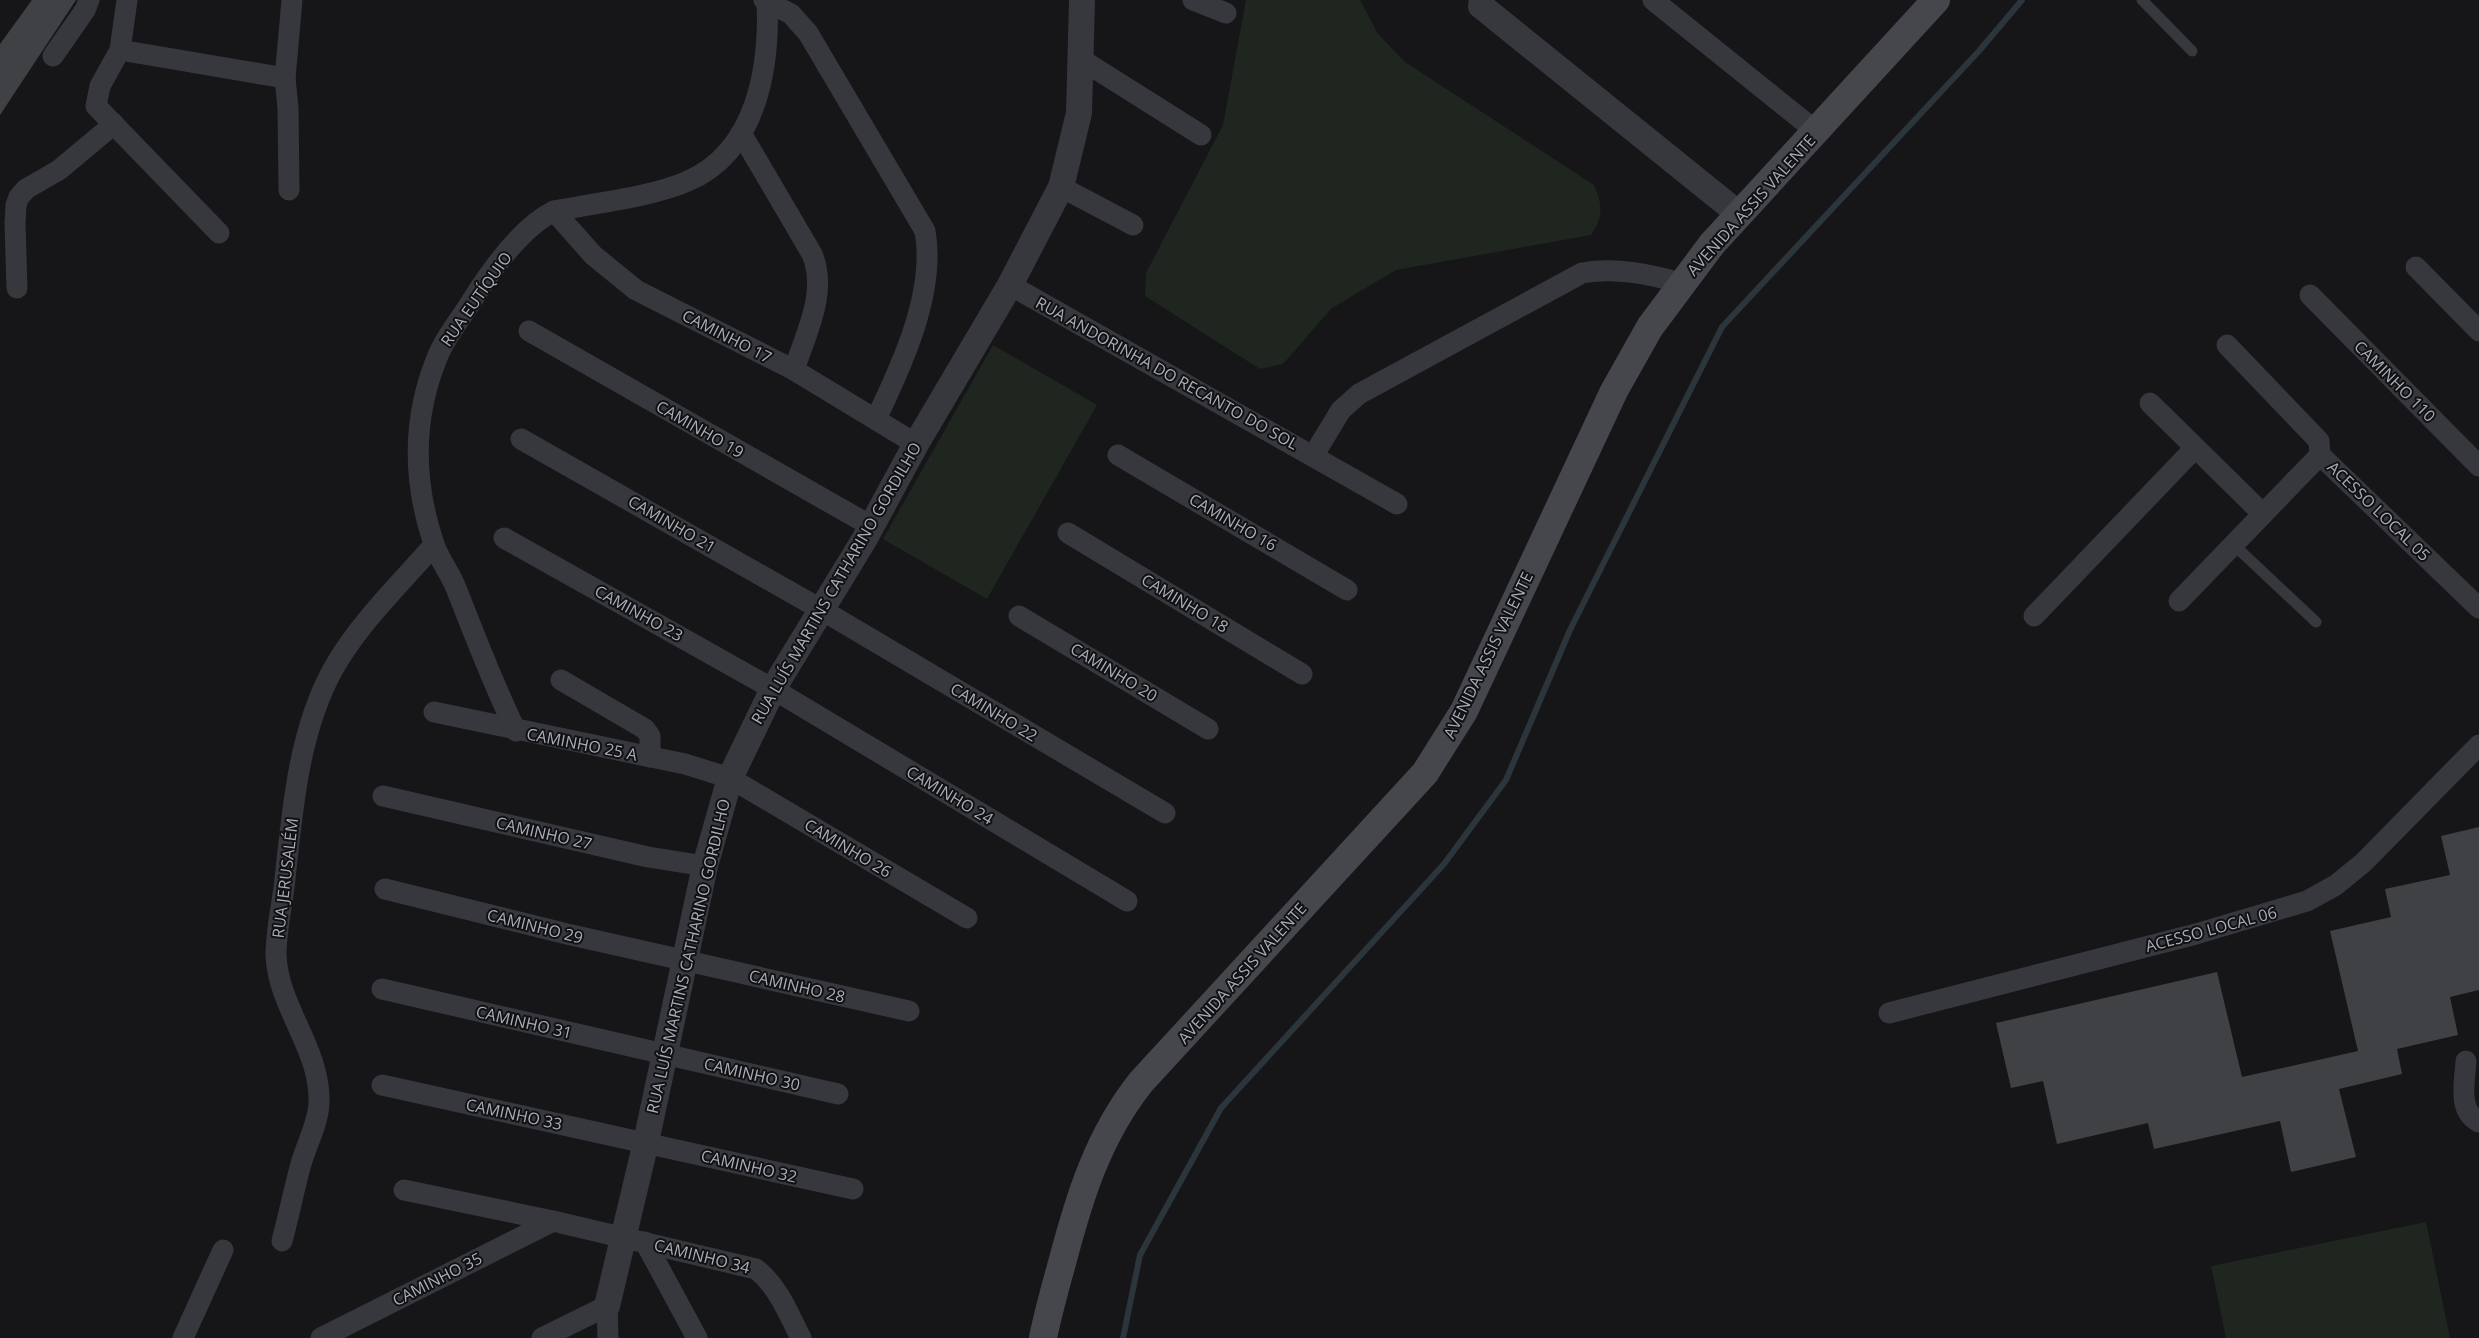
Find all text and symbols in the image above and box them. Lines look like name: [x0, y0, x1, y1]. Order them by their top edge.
street label: AVENIDA ASSIS VALENTE: [1682, 130, 1820, 280]
street label: RUA EUTÍQUIO: [435, 247, 517, 351]
street label: RUA ANDORINHA DO RECANTO DO SOL: [1032, 291, 1302, 455]
street label: CAMINHO 17: [678, 304, 776, 368]
street label: CAMINHO 110: [2349, 335, 2441, 427]
street label: CAMINHO 19: [652, 395, 748, 463]
street label: RUA LUÍS MARTINS CATHARINO GORDILHO: [746, 438, 926, 728]
street label: ACESSO LOCAL 05: [2323, 456, 2435, 566]
street label: CAMINHO 16: [1185, 488, 1281, 556]
street label: CAMINHO 21: [624, 490, 720, 558]
street label: CAMINHO 18: [1137, 568, 1233, 638]
street label: AVENIDA ASSIS VALENTE: [1438, 568, 1538, 742]
street label: CAMINHO 23: [591, 580, 687, 646]
street label: CAMINHO 20: [1066, 637, 1162, 707]
street label: CAMINHO 22: [946, 677, 1042, 747]
street label: CAMINHO 25 A: [525, 723, 640, 766]
street label: CAMINHO 24: [902, 760, 998, 830]
street label: RUA LUÍS MARTINS CATHARINO GORDILHO: [641, 796, 735, 1116]
street label: CAMINHO 27: [494, 811, 594, 855]
street label: CAMINHO 26: [800, 813, 896, 883]
street label: RUA JERUSALÉM: [267, 817, 303, 939]
street label: AVENIDA ASSIS VALENTE: [1173, 898, 1311, 1048]
street label: ACESSO LOCAL 06: [2143, 901, 2279, 957]
street label: CAMINHO 29: [485, 903, 585, 949]
street label: CAMINHO 28: [747, 964, 847, 1008]
street label: CAMINHO 31: [474, 1000, 574, 1044]
street label: CAMINHO 30: [702, 1052, 802, 1096]
street label: CAMINHO 33: [464, 1093, 564, 1135]
street label: CAMINHO 32: [699, 1144, 799, 1188]
street label: CAMINHO 34: [652, 1233, 752, 1279]
street label: CAMINHO 35: [388, 1247, 486, 1311]

